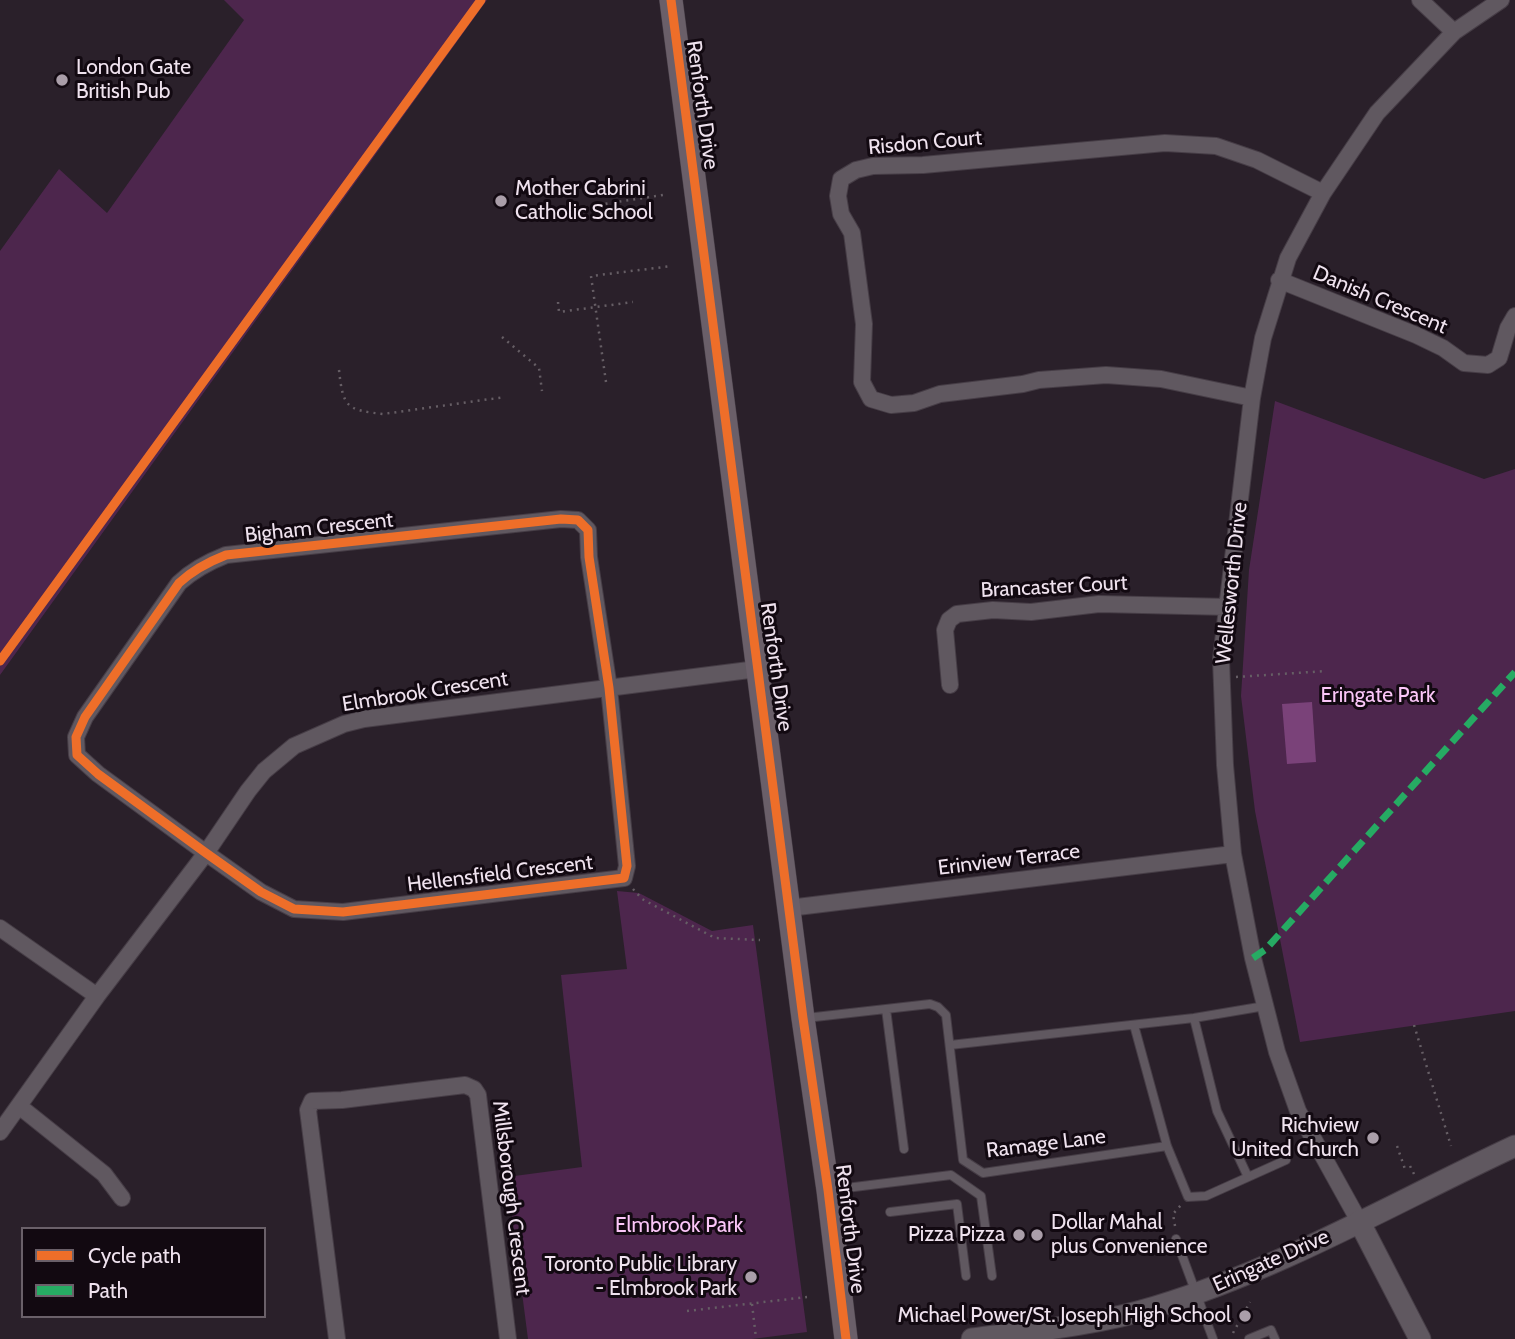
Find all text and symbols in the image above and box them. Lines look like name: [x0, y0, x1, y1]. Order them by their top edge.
street label: Renforth Drive: [680, 39, 724, 171]
place label: London Gate British Pub: [76, 55, 191, 105]
marker: London Gate British Pub: [54, 72, 70, 88]
street label: Risdon Court: [867, 125, 983, 161]
place label: Mother Cabrini Catholic School: [515, 176, 653, 226]
marker: Mother Cabrini Catholic School: [493, 193, 509, 209]
street label: Danish Crescent: [1309, 260, 1451, 340]
street label: Wellesworth Drive: [1211, 501, 1253, 665]
street label: Bigham Crescent: [243, 508, 395, 548]
street label: Brancaster Court: [980, 571, 1128, 603]
street label: Renforth Drive: [754, 601, 798, 733]
street label: Elmbrook Crescent: [340, 666, 510, 718]
park label: Eringate Park: [1321, 683, 1435, 709]
street label: Erinview Terrace: [936, 839, 1082, 881]
street label: Hellensfield Crescent: [406, 850, 594, 898]
street label: Millsborough Crescent: [487, 1099, 535, 1297]
place label: Richview United Church: [1231, 1113, 1359, 1163]
street label: Ramage Lane: [985, 1124, 1107, 1164]
marker: Richview United Church: [1365, 1130, 1381, 1146]
street label: Renforth Drive: [830, 1163, 870, 1295]
place label: Dollar Mahal plus Convenience: [1051, 1210, 1207, 1260]
park label: Elmbrook Park: [615, 1213, 743, 1239]
place label: Pizza Pizza: [908, 1222, 1005, 1248]
street label: Eringate Drive: [1209, 1224, 1333, 1298]
legend: [21, 1227, 266, 1318]
marker: Pizza Pizza: [1011, 1227, 1027, 1243]
marker: Dollar Mahal plus Convenience: [1029, 1227, 1045, 1243]
text: Cycle path: [88, 1243, 181, 1268]
place label: Toronto Public Library - Elmbrook Park: [545, 1252, 737, 1302]
marker: Toronto Public Library - Elmbrook Park: [743, 1269, 759, 1285]
text: Path: [88, 1278, 128, 1303]
place label: Michael Power/St. Joseph High School: [898, 1303, 1231, 1329]
marker: Michael Power/St. Joseph High School: [1237, 1308, 1253, 1324]

